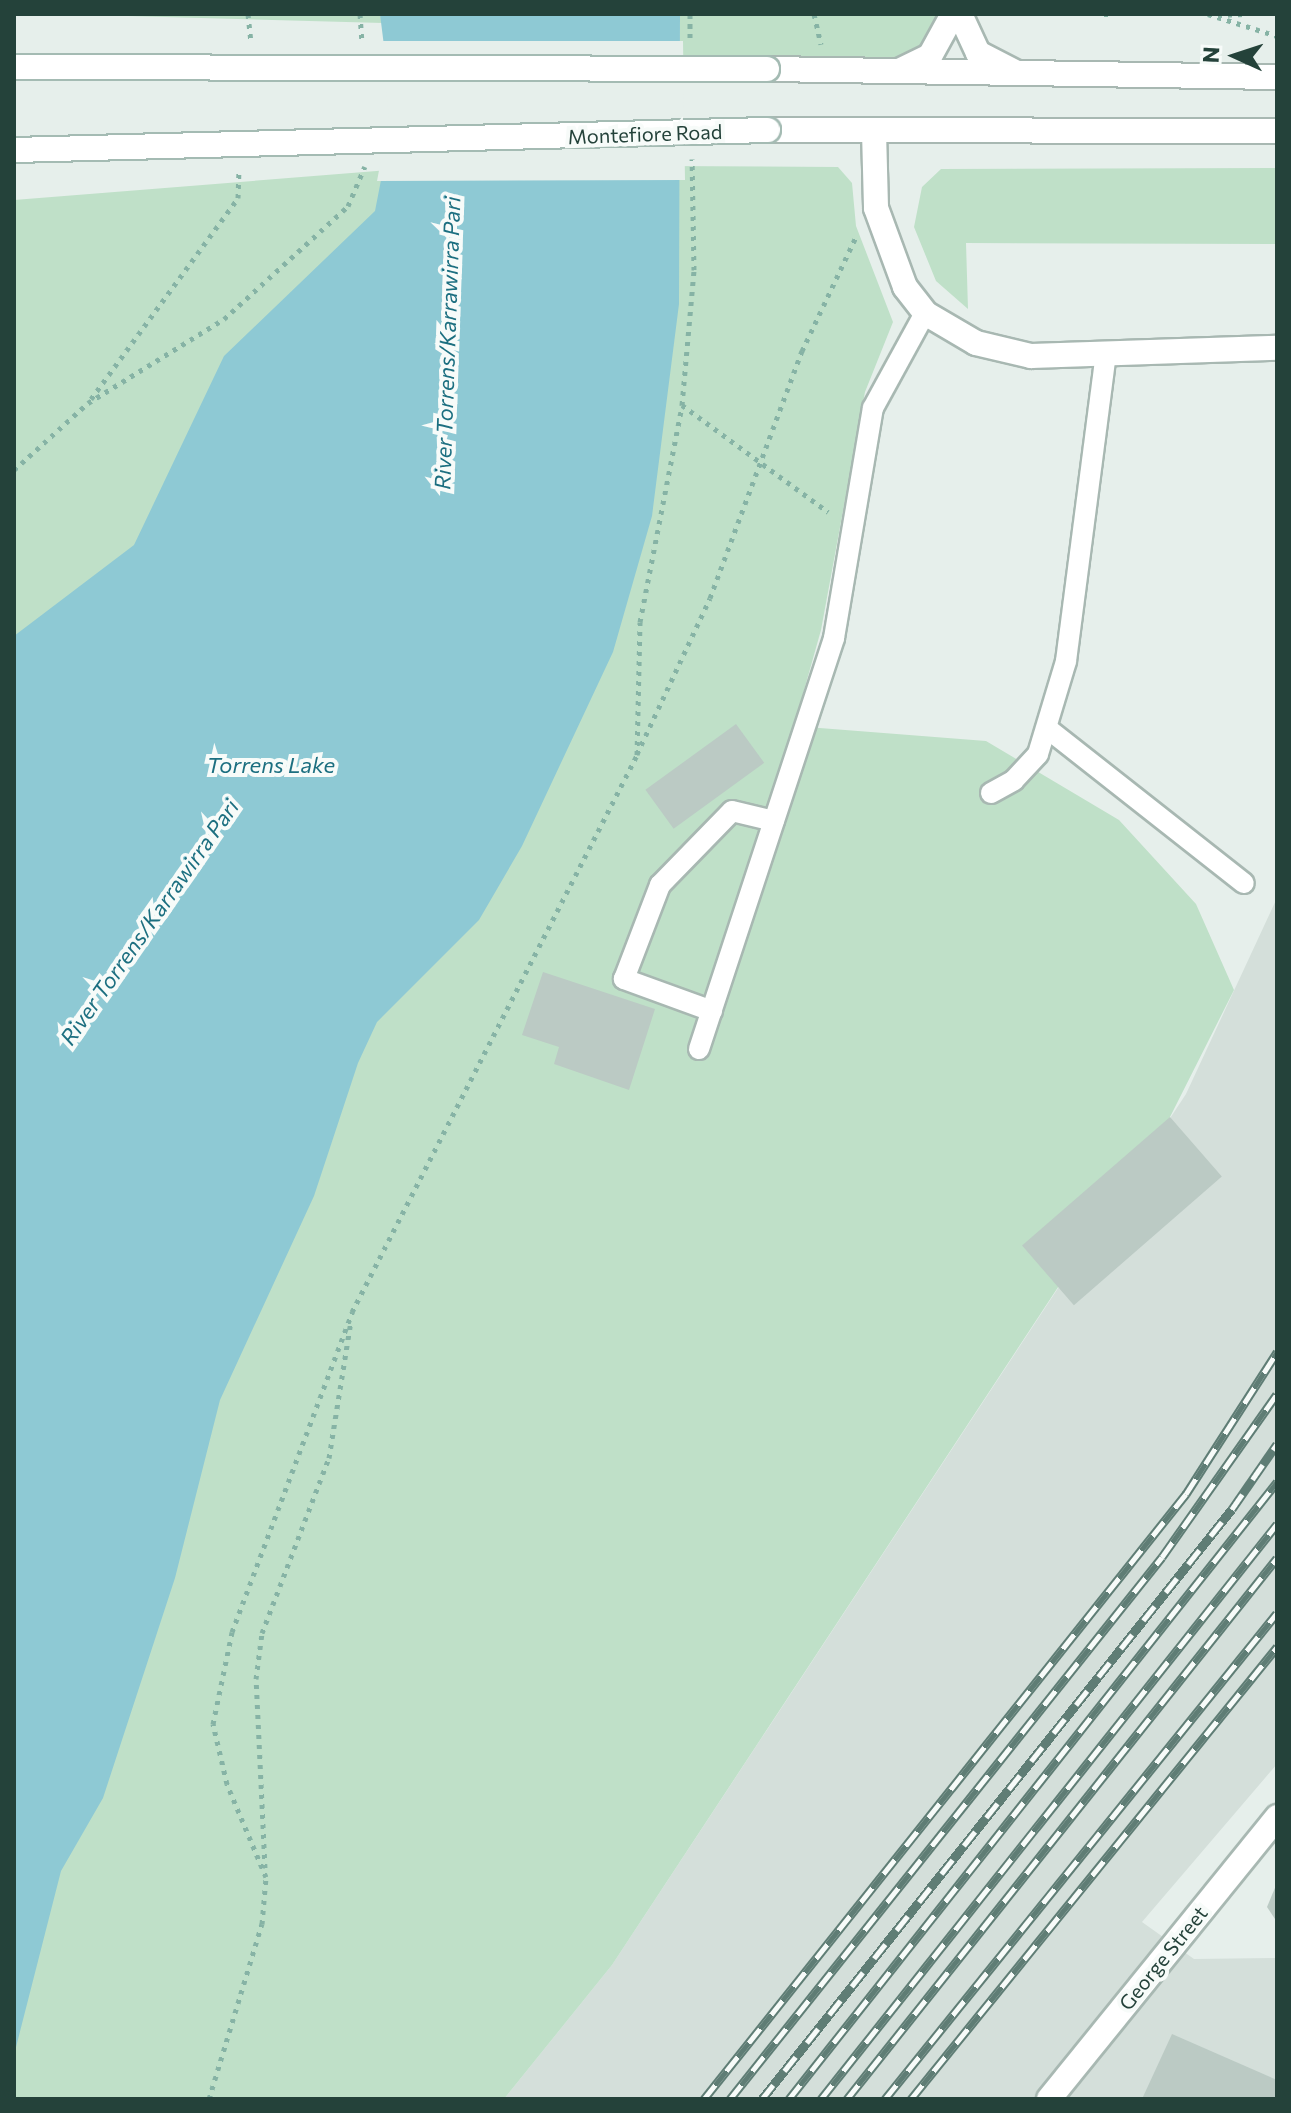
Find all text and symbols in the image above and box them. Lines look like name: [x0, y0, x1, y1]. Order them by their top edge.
north arrow: [1195, 16, 1275, 96]
text: N: [1197, 46, 1224, 64]
street label: Montefiore Road: [567, 119, 723, 149]
water label: River Torrens/Karrawirra Pari: [429, 196, 465, 490]
water label: Torrens Lake: [207, 752, 335, 778]
water label: River Torrens/Karrawirra Pari: [54, 794, 244, 1050]
street label: George Street: [1114, 1901, 1212, 2015]

